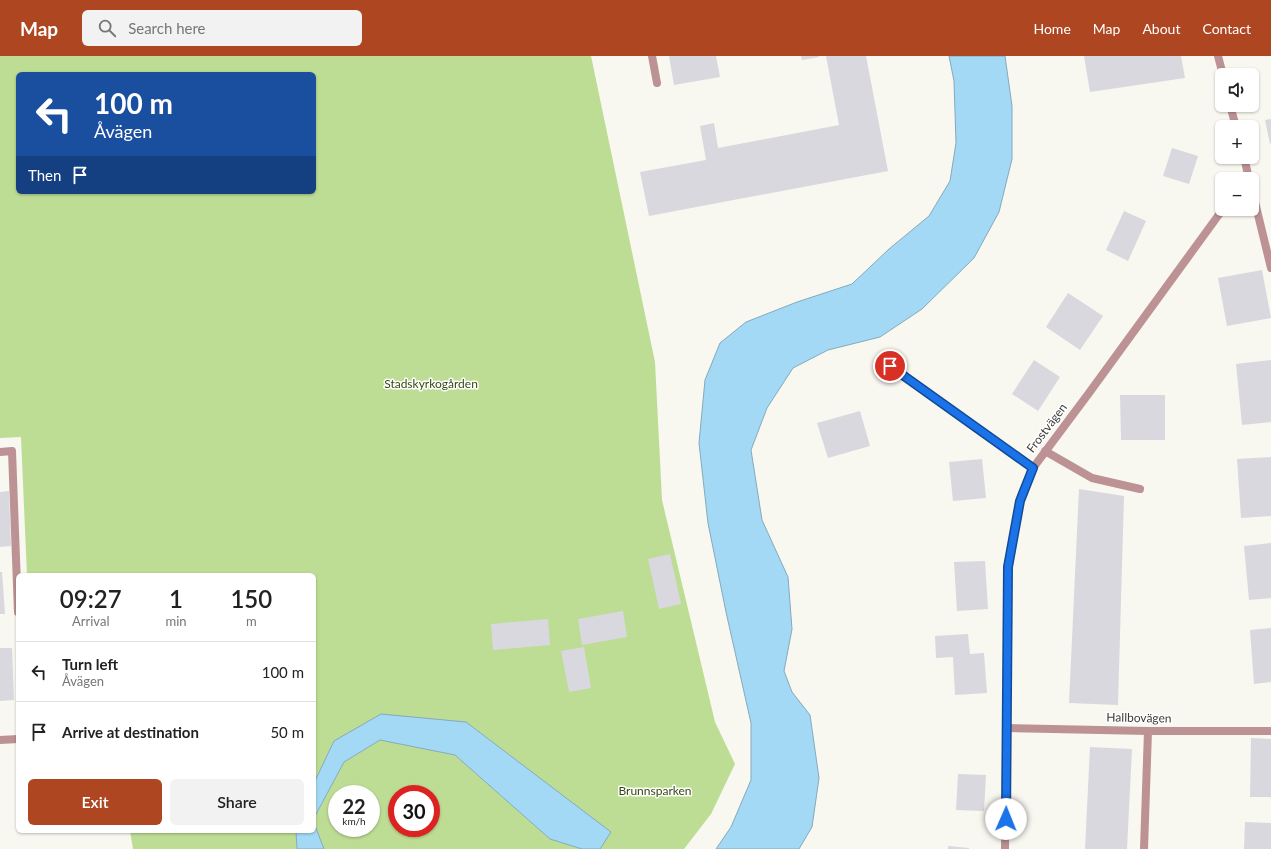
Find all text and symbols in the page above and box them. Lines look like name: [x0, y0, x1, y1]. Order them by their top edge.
search box: [82, 10, 362, 46]
text: Map: [20, 17, 58, 40]
icon: search: [96, 17, 118, 39]
text: Search here: [128, 19, 206, 37]
text: Home: [1033, 20, 1071, 37]
text: Map: [1093, 20, 1120, 37]
text: About: [1142, 20, 1180, 37]
text: Contact: [1202, 20, 1251, 37]
map controls: [1215, 68, 1259, 216]
button: sound: [1215, 68, 1259, 112]
text: 100 m: [94, 86, 173, 120]
icon: left: [28, 88, 80, 140]
text: Åvägen: [94, 120, 152, 142]
button: +: [1215, 120, 1259, 164]
icon: arrive: [69, 164, 91, 186]
text: Then: [28, 166, 61, 184]
button: −: [1215, 172, 1259, 216]
pin: [873, 349, 907, 383]
icon: arrive: [879, 355, 901, 377]
park label: Stadskyrkogården: [384, 376, 478, 391]
street label: Frostvägen: [1023, 400, 1070, 455]
text: 09:27: [60, 584, 122, 613]
text: 1: [169, 584, 183, 613]
text: 150: [230, 584, 272, 613]
text: Arrival: [72, 613, 109, 629]
text: min: [165, 613, 187, 629]
text: m: [246, 613, 257, 629]
text: Turn left: [62, 655, 118, 673]
icon: left: [28, 661, 50, 683]
text: 100 m: [262, 663, 304, 681]
text: Åvägen: [62, 673, 104, 689]
street label: Hallbovägen: [1106, 709, 1172, 726]
icon: arrive: [28, 721, 50, 743]
text: Arrive at destination: [62, 723, 199, 741]
text: 50 m: [270, 723, 304, 741]
button: Exit: [28, 779, 162, 825]
button: Share: [170, 779, 304, 825]
park label: Brunnsparken: [618, 783, 692, 798]
speed limit sign: 30: [388, 785, 440, 837]
text: 22: [342, 794, 366, 818]
position arrow: [985, 798, 1027, 840]
text: km/h: [342, 815, 366, 827]

